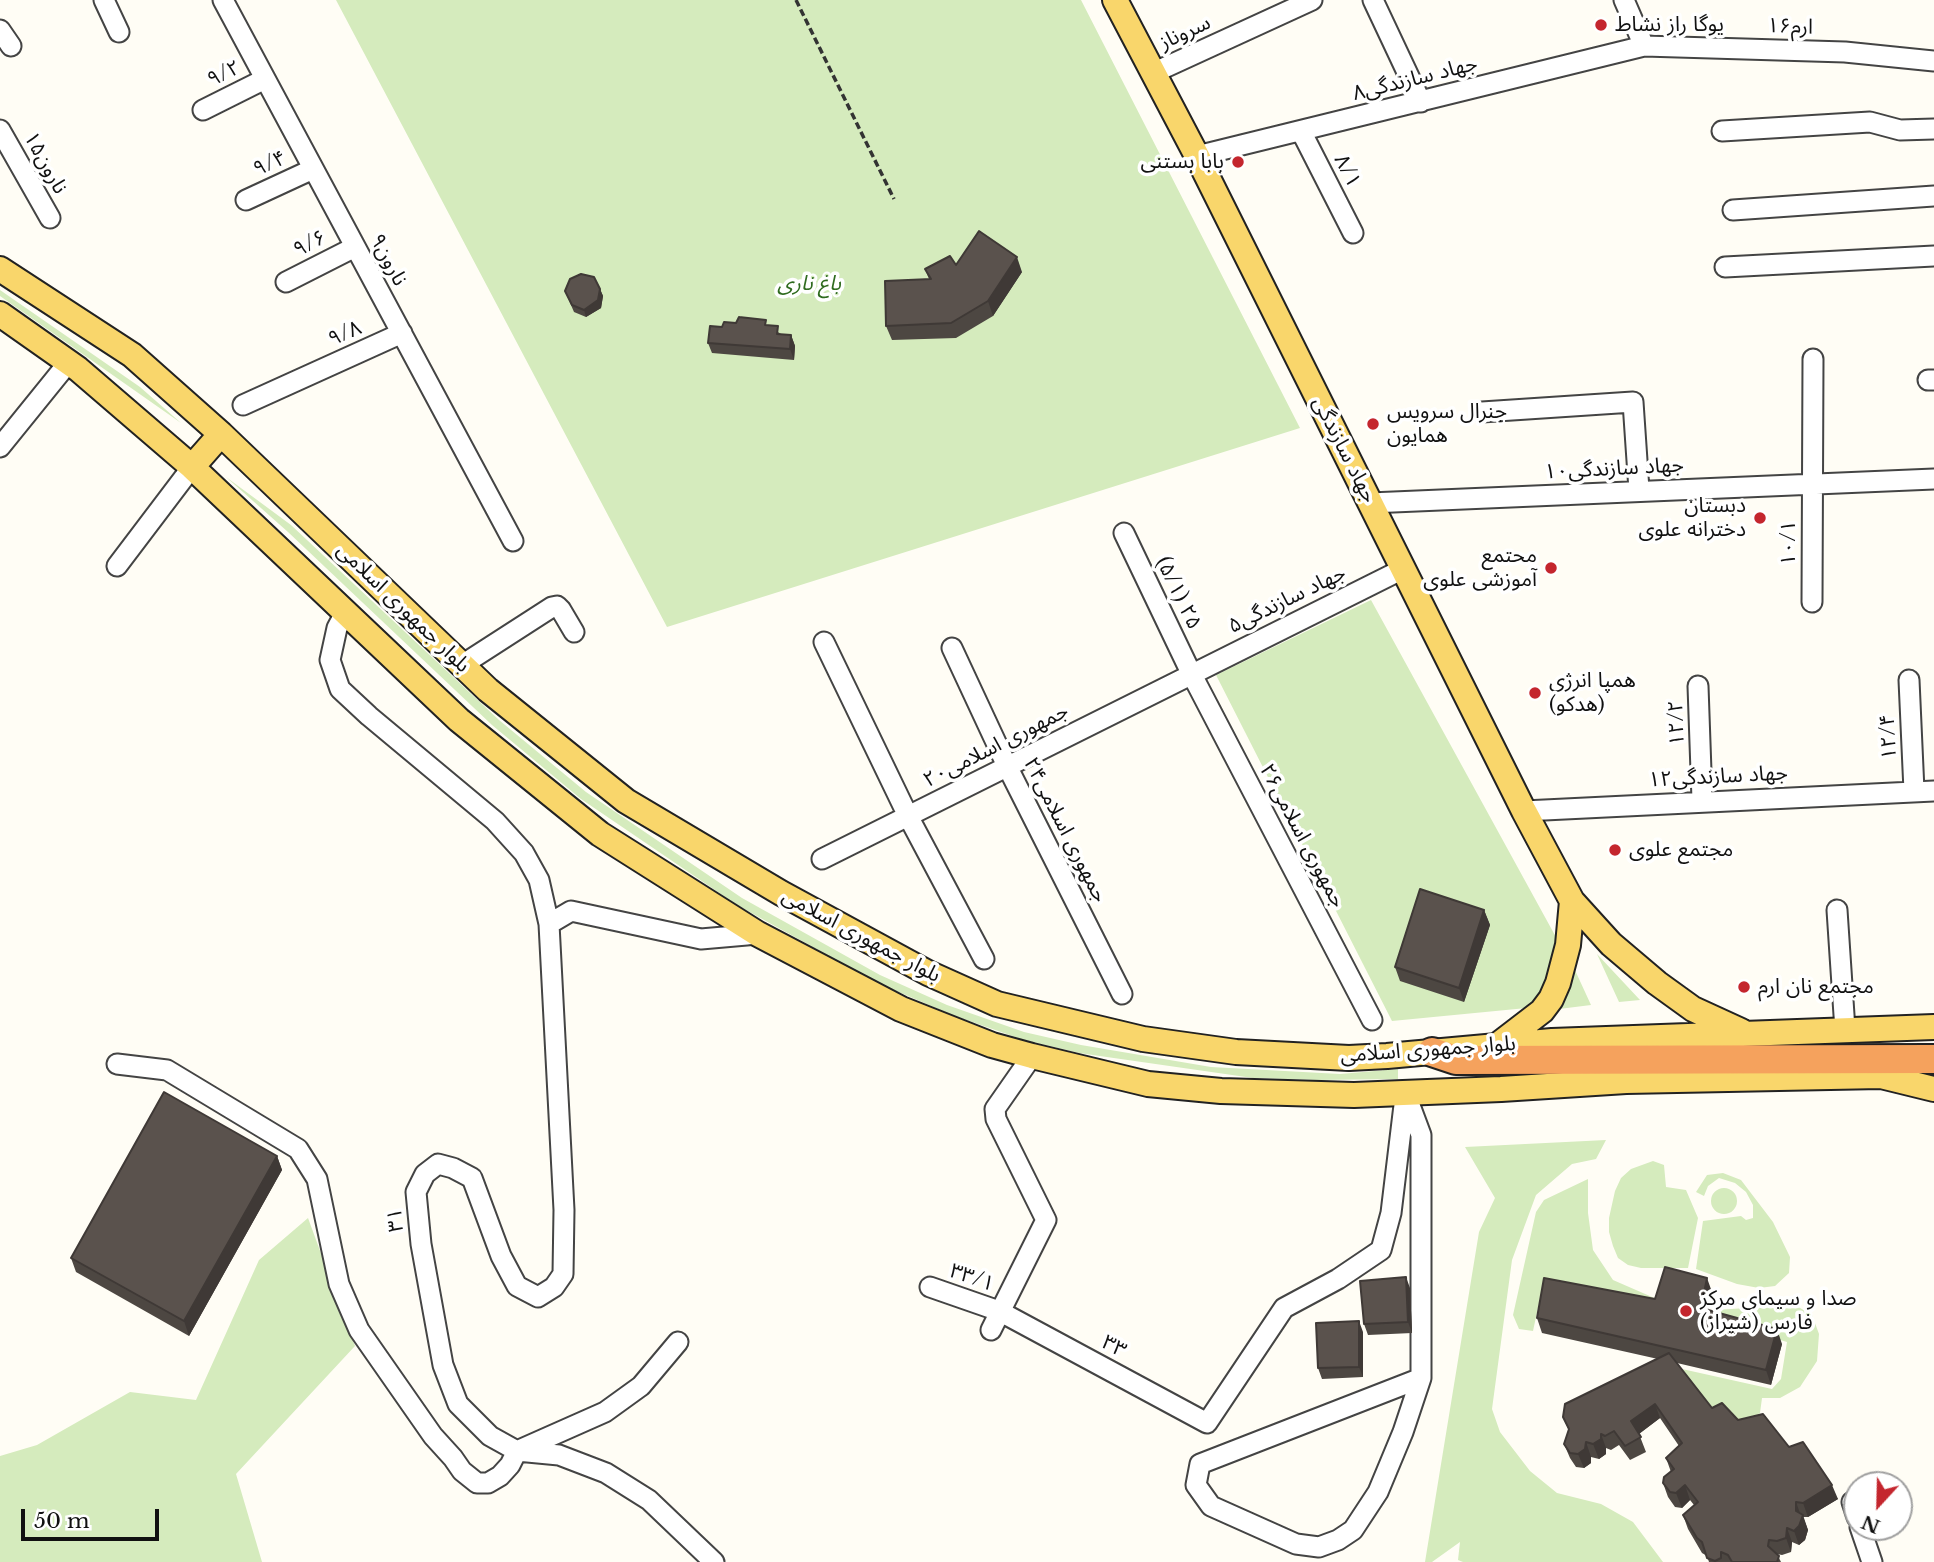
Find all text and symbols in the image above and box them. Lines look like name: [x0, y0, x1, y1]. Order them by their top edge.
street label: سروناز: [1155, 10, 1215, 56]
place label: یوگا راز نشاط: [1615, 12, 1724, 38]
street label: ارم۱۶: [1767, 14, 1813, 40]
marker: یوگا راز نشاط: [1593, 17, 1609, 33]
street label: جهاد سازندگی۸: [1350, 51, 1480, 107]
street label: ۹/۲: [203, 55, 245, 93]
street label: نارون۱۵: [18, 127, 72, 199]
street label: ۹/۴: [249, 146, 291, 182]
place label: بابا بستنی: [1140, 149, 1224, 175]
street label: ۸/۱: [1328, 150, 1366, 192]
marker: بابا بستنی: [1230, 154, 1246, 170]
street label: ۹/۶: [289, 225, 331, 263]
street label: نارون۹: [364, 230, 412, 290]
park label: باغ ناری: [777, 271, 841, 297]
street label: ۹/۸: [324, 316, 366, 352]
street label: جهاد سازندگی: [1306, 393, 1382, 507]
place label: جنرال سرویس همایون: [1387, 399, 1507, 449]
marker: جنرال سرویس همایون: [1365, 416, 1381, 432]
street label: جهاد سازندگی۱۰: [1544, 453, 1684, 485]
place label: دبستان دخترانه علوی: [1638, 493, 1746, 543]
marker: دبستان دخترانه علوی: [1752, 510, 1768, 526]
street label: ۱۰/۱: [1776, 520, 1802, 566]
street label: بلوار جمهوری اسلامی: [331, 538, 475, 678]
place label: محتمع آموزشی علوی: [1423, 543, 1537, 593]
street label: (۵/۱) ۲۵: [1150, 553, 1206, 633]
marker: محتمع آموزشی علوی: [1543, 560, 1559, 576]
street label: جهاد سازندگی۵: [1224, 561, 1350, 639]
place label: همپا انرژی (هدکو): [1549, 668, 1636, 718]
marker: همپا انرژی (هدکو): [1527, 685, 1543, 701]
street label: جمهوری اسلامی۲۰: [919, 699, 1073, 793]
street label: ۱۲/۲: [1664, 700, 1690, 746]
street label: ۱۲/۴: [1875, 714, 1903, 760]
street label: جمهوری اسلامی۲۴: [1018, 753, 1112, 907]
street label: جمهوری اسلامی۲۶: [1253, 760, 1351, 912]
street label: جهاد سازندگی۱۲: [1648, 761, 1788, 793]
place label: مجتمع علوی: [1629, 837, 1733, 863]
marker: مجتمع علوی: [1607, 842, 1623, 858]
street label: بلوار جمهوری اسلامی: [777, 884, 945, 988]
place label: مجتمع نان ارم: [1758, 974, 1874, 1000]
marker: مجتمع نان ارم: [1736, 979, 1752, 995]
street label: بلوار جمهوری اسلامی: [1339, 1031, 1517, 1069]
street label: ۳۱: [382, 1207, 410, 1233]
street label: ۳۳/۱: [946, 1259, 998, 1297]
place label: صدا و سیمای مرکز فارس (شیراز): [1700, 1286, 1857, 1336]
marker: صدا و سیمای مرکز فارس (شیراز): [1678, 1303, 1694, 1319]
street label: ۳۳: [1097, 1330, 1131, 1364]
north arrow: [1843, 1471, 1913, 1541]
scale bar: [24, 1496, 163, 1540]
text: 50 m: [34, 1508, 89, 1534]
text: N: [1858, 1510, 1883, 1538]

